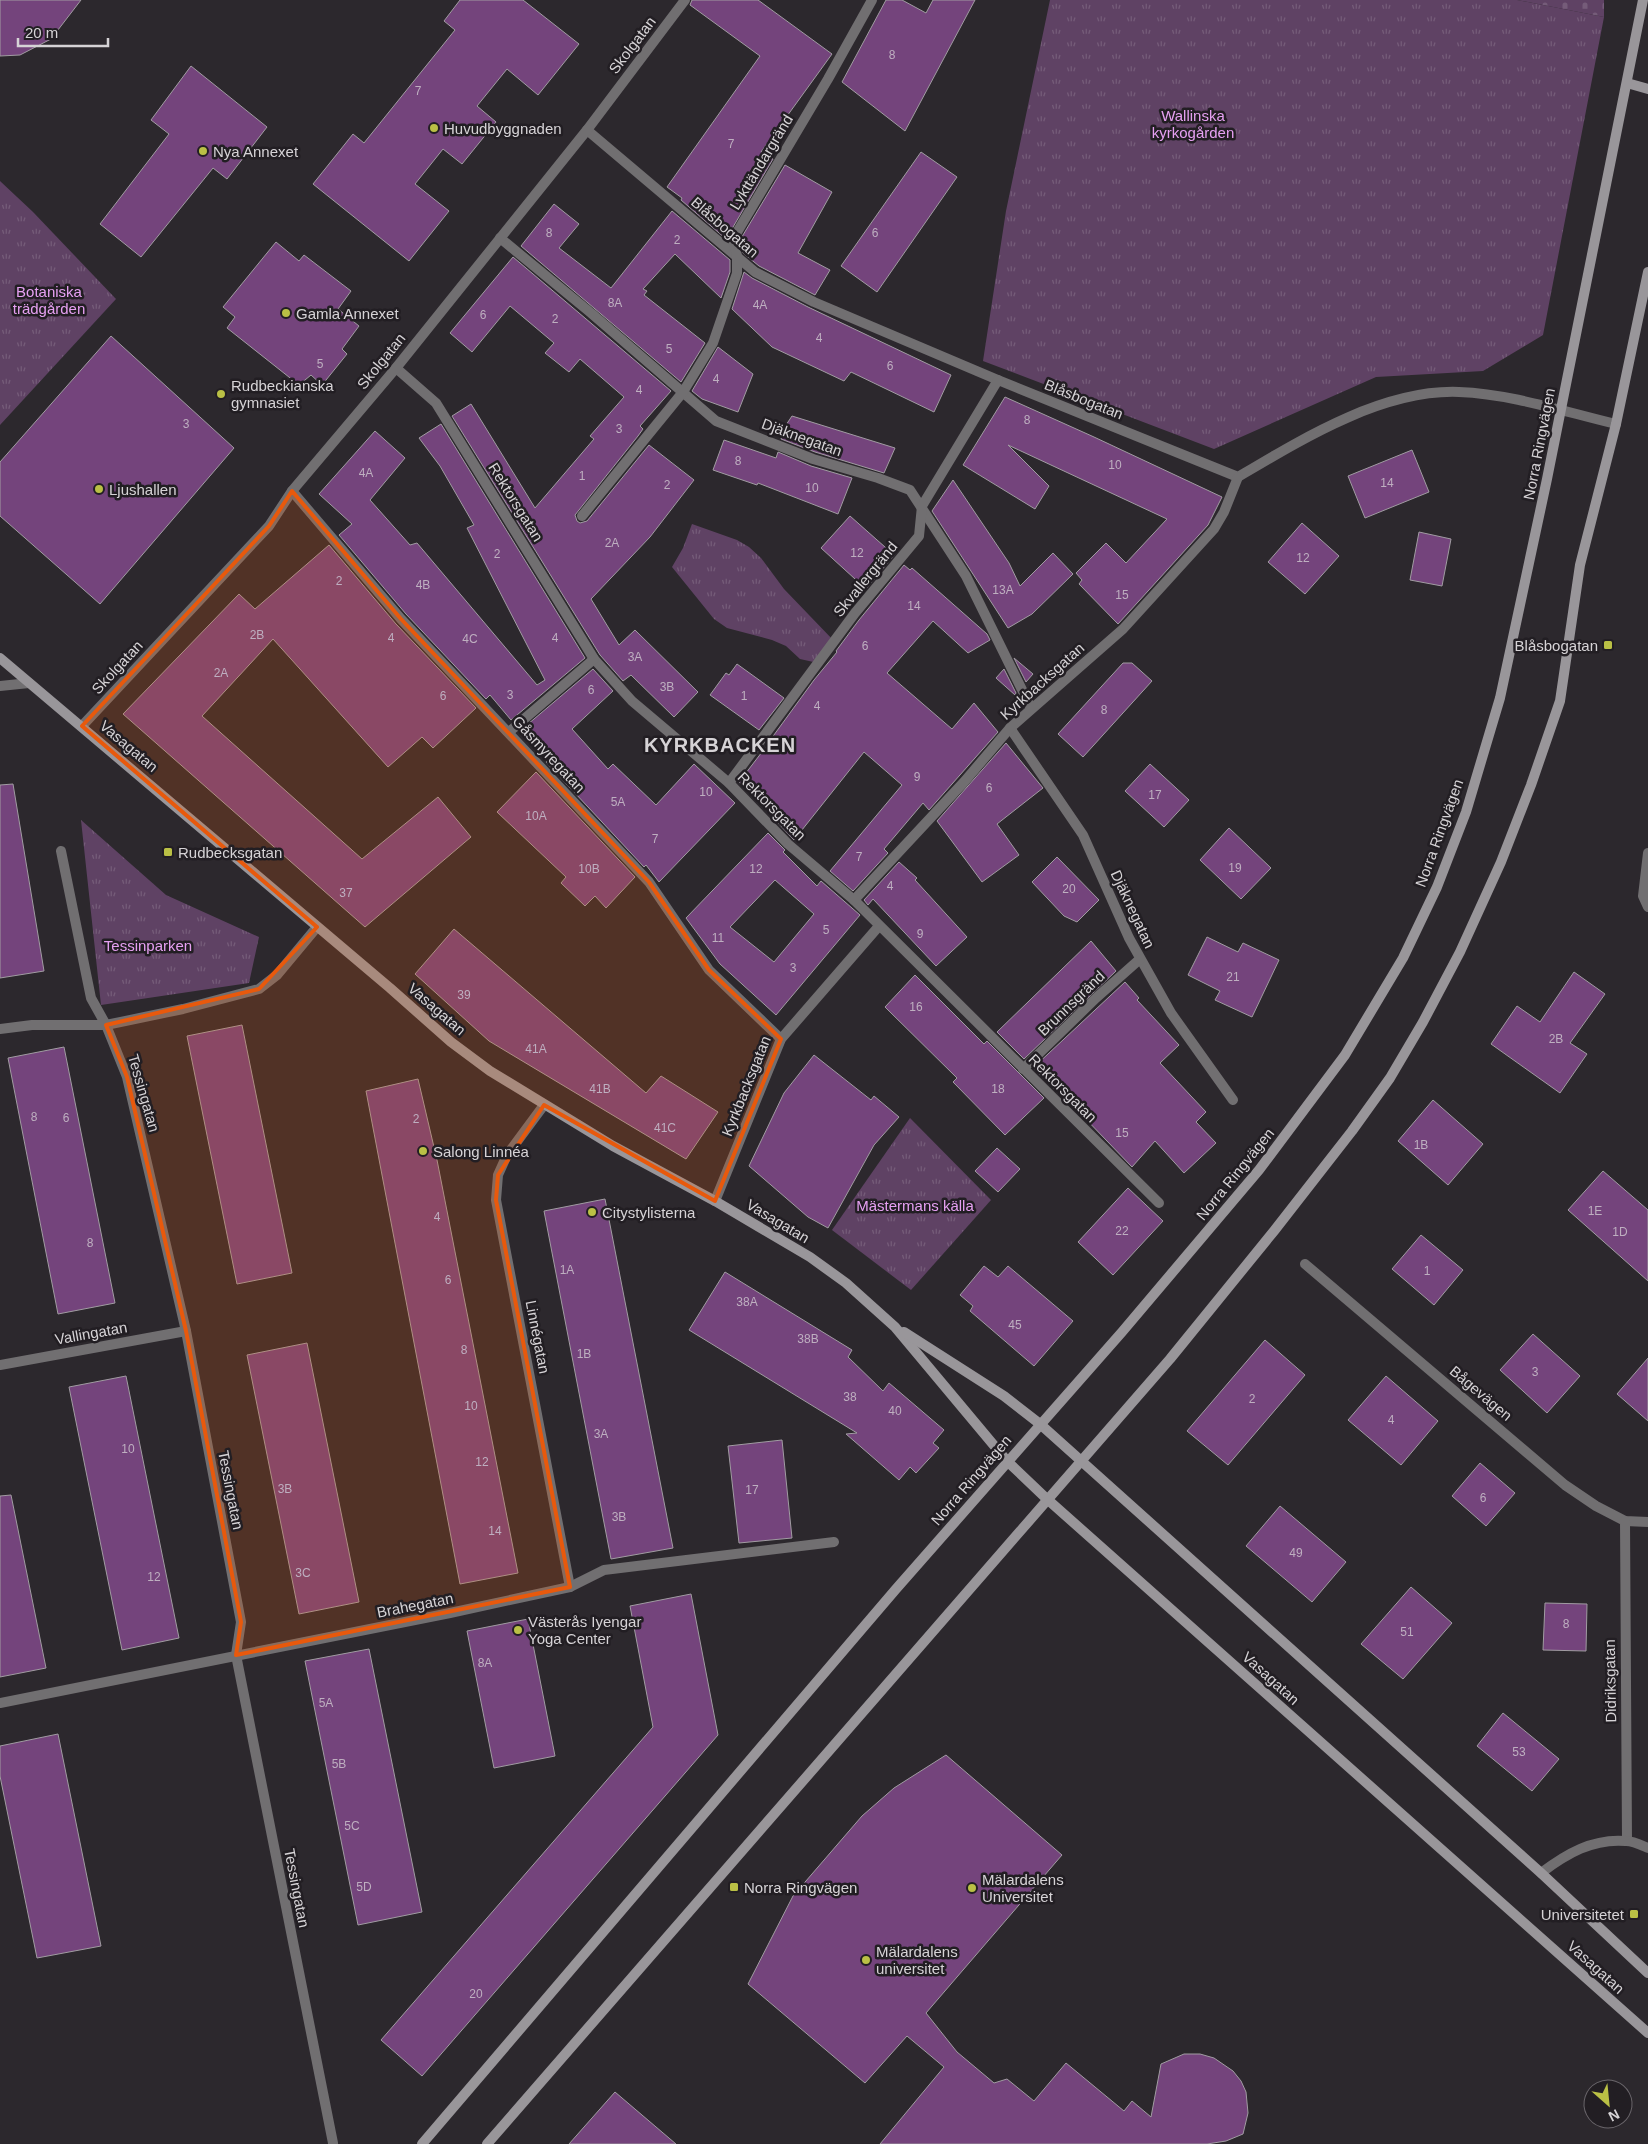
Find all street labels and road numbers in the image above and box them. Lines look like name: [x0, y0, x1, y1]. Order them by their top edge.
street label: Skolgatan: [605, 13, 659, 77]
street label: Lykttändargränd: [726, 111, 796, 213]
street label: Blåsbogatan: [688, 193, 762, 261]
street label: Skolgatan: [353, 330, 409, 392]
street label: Blåsbogatan: [1042, 375, 1126, 423]
street label: Norra Ringvägen: [1520, 387, 1558, 501]
street label: Djäknegatan: [760, 415, 844, 459]
street label: Rektorsgatan: [485, 460, 547, 544]
street label: Skvallergränd: [830, 538, 900, 620]
street label: Skolgatan: [88, 637, 146, 697]
street label: Kyrkbacksgatan: [997, 639, 1087, 723]
street label: Gåsmyregatan: [509, 712, 589, 796]
street label: Vasagatan: [96, 717, 162, 775]
street label: Rektorsgatan: [734, 768, 810, 844]
street label: Norra Ringvägen: [1412, 777, 1466, 889]
street label: Djäknegatan: [1107, 867, 1159, 951]
street label: Brunnsgränd: [1034, 967, 1108, 1039]
street label: Vasagatan: [405, 979, 469, 1039]
street label: Kyrkbacksgatan: [718, 1033, 774, 1139]
street label: Rektorsgatan: [1025, 1050, 1101, 1126]
street label: Tessingatan: [125, 1052, 163, 1134]
street label: Norra Ringvägen: [1193, 1125, 1277, 1223]
street label: Vasagatan: [743, 1196, 813, 1246]
street label: Linnégatan: [523, 1299, 553, 1375]
street label: Vallingatan: [54, 1318, 128, 1348]
street label: Bågevägen: [1446, 1362, 1516, 1424]
street label: Norra Ringvägen: [927, 1432, 1015, 1528]
street label: Tessingatan: [215, 1449, 247, 1531]
street label: Brahegatan: [375, 1589, 455, 1621]
street label: Didriksgatan: [1601, 1639, 1619, 1723]
street label: Vasagatan: [1239, 1648, 1303, 1708]
street label: Tessingatan: [281, 1847, 313, 1929]
street label: Vasagatan: [1564, 1937, 1628, 1997]

